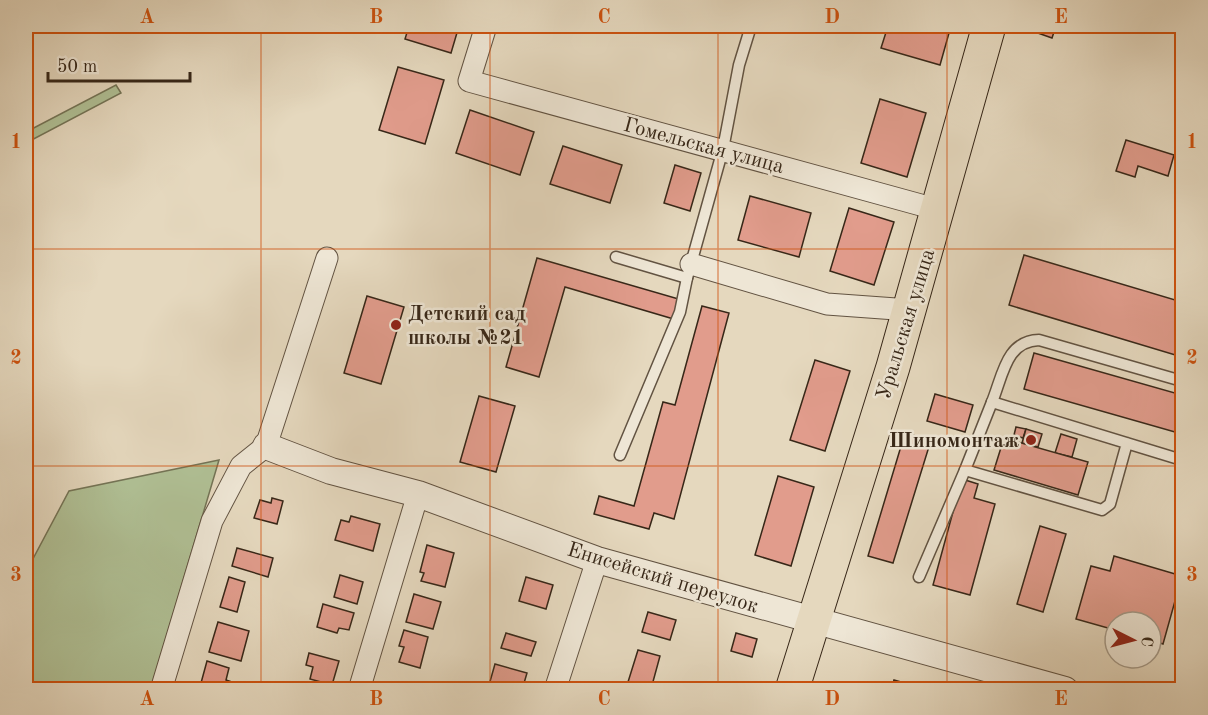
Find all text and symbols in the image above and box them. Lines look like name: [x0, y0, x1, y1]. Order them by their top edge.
text: A: [139, 8, 155, 28]
text: B: [369, 8, 383, 28]
text: C: [597, 8, 611, 28]
text: D: [824, 8, 840, 28]
text: E: [1054, 8, 1068, 28]
scale bar: [48, 45, 190, 83]
text: 50 m: [57, 58, 97, 76]
street label: Гомельская улица: [621, 115, 786, 178]
text: 1: [10, 133, 22, 153]
text: 1: [1186, 133, 1198, 153]
street label: Уральская улица: [874, 247, 939, 402]
place label: Детский сад школы №21: [408, 304, 526, 349]
marker: Детский сад школы №21: [389, 318, 403, 332]
text: 2: [10, 349, 22, 369]
text: 2: [1186, 349, 1198, 369]
place label: Шиномонтаж: [889, 431, 1019, 452]
marker: Шиномонтаж: [1024, 433, 1038, 447]
street label: Енисейский переулок: [564, 539, 761, 618]
text: 3: [10, 566, 22, 586]
text: 3: [1186, 566, 1198, 586]
north arrow: [1103, 610, 1163, 670]
text: С: [1137, 635, 1154, 647]
text: A: [139, 690, 155, 710]
text: B: [369, 690, 383, 710]
text: C: [597, 690, 611, 710]
text: D: [824, 690, 840, 710]
text: E: [1054, 690, 1068, 710]

